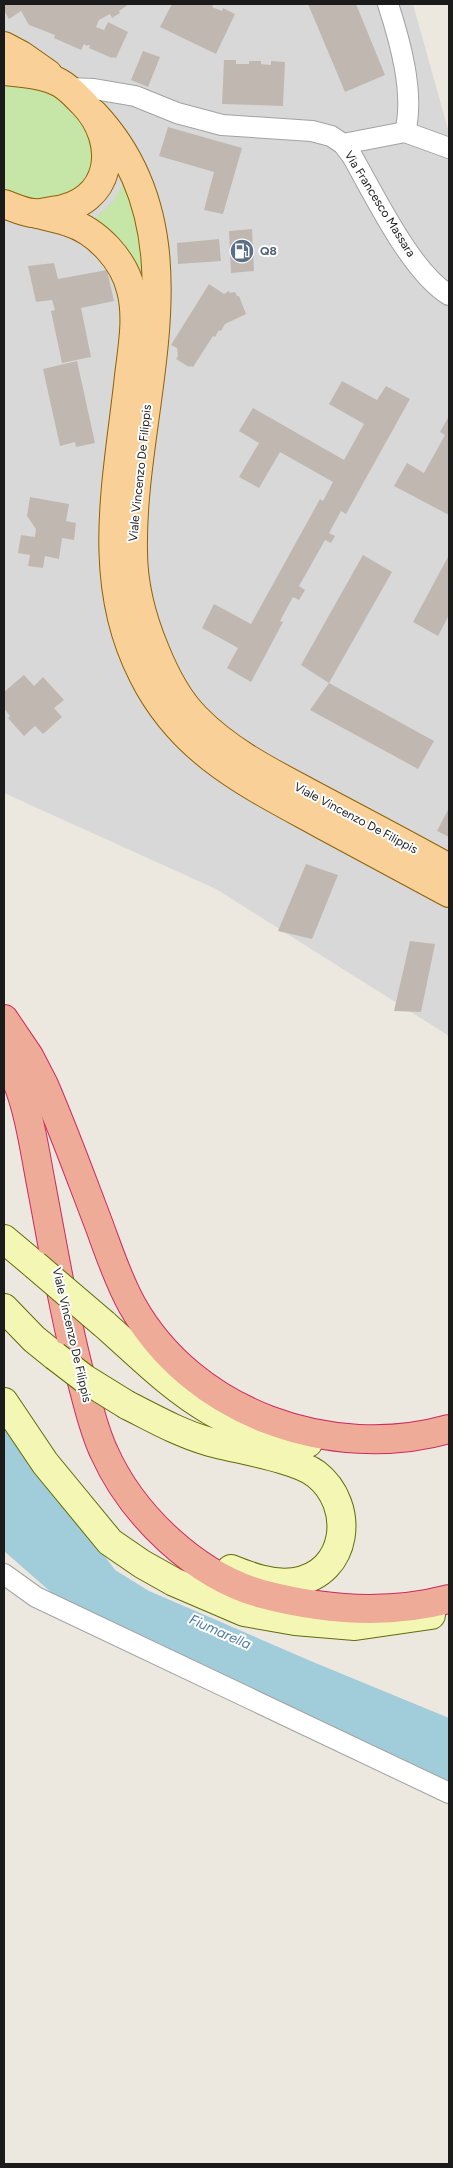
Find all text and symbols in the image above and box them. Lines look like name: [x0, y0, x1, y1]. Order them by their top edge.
street label: Via Francesco Massara: [342, 148, 418, 260]
fuel station icon: Q8: [229, 238, 255, 264]
place label: Q8: [260, 244, 277, 258]
street label: Viale Vincenzo De Filippis: [126, 403, 154, 542]
street label: Viale Vincenzo De Filippis: [292, 779, 420, 857]
street label: Viale Vincenzo De Filippis: [50, 1266, 94, 1404]
water label: Fiumarella: [187, 1611, 253, 1653]

